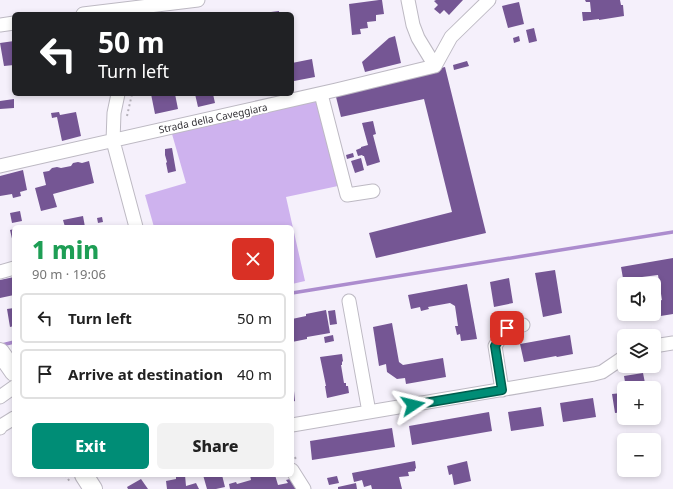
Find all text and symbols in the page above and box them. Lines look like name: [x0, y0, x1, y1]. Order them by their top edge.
text: 50 m: [98, 23, 165, 61]
icon: left: [32, 28, 84, 80]
text: Turn left: [98, 59, 169, 83]
street label: Strada della Caveggiara: [157, 100, 269, 136]
text: 1 min: [32, 233, 99, 266]
button: close: [232, 238, 274, 280]
text: 90 m · 19:06: [32, 265, 106, 283]
map controls: [617, 277, 661, 477]
button: sound: [617, 277, 661, 321]
icon: left: [34, 307, 56, 329]
text: Turn left: [68, 308, 132, 328]
text: 50 m: [237, 308, 272, 328]
pin: [490, 311, 524, 345]
icon: arrive: [496, 317, 518, 339]
button: layers: [617, 329, 661, 373]
icon: arrive: [34, 363, 56, 385]
text: Arrive at destination: [68, 364, 223, 384]
text: 40 m: [237, 364, 272, 384]
button: +: [617, 381, 661, 425]
position arrow: [392, 384, 434, 426]
button: Exit: [32, 423, 149, 469]
button: Share: [157, 423, 274, 469]
button: −: [617, 433, 661, 477]

